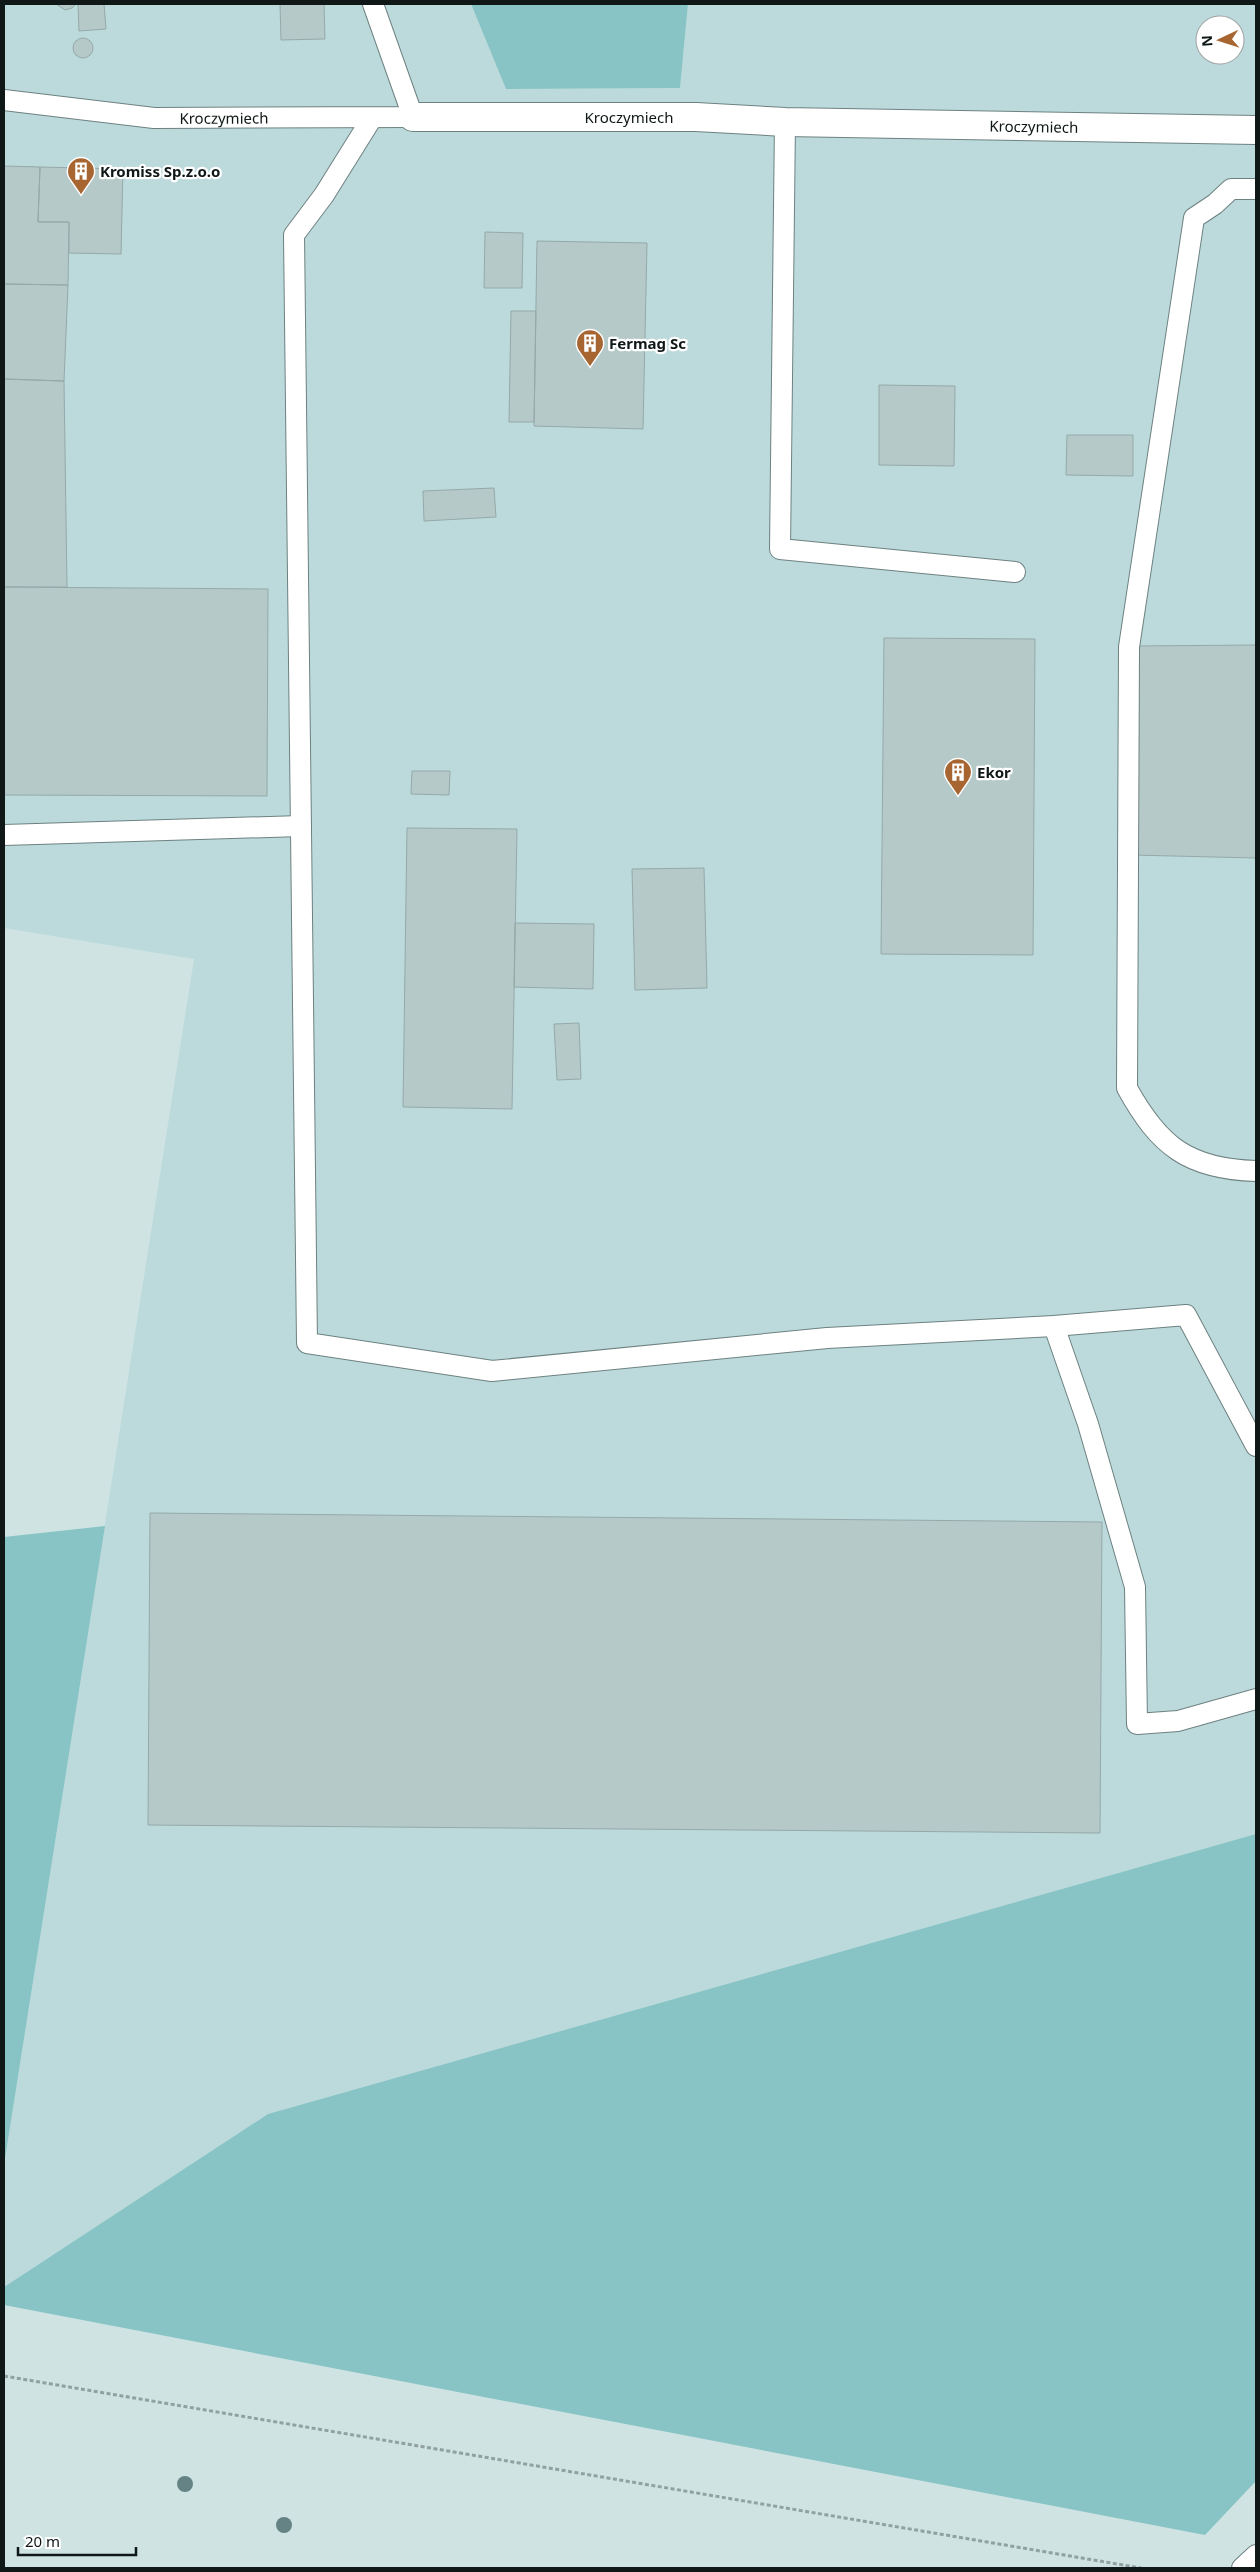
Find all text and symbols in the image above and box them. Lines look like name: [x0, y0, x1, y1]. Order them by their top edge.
north arrow: [1195, 15, 1245, 65]
text: N: [1197, 35, 1216, 47]
street label: Kroczymiech: [584, 107, 674, 127]
street label: Kroczymiech: [179, 108, 268, 128]
street label: Kroczymiech: [989, 115, 1079, 137]
building icon: Kromiss Sp.z.o.o: [66, 156, 96, 195]
place label: Kromiss Sp.z.o.o: [100, 161, 220, 181]
building icon: Fermag Sc: [575, 328, 605, 367]
place label: Fermag Sc: [609, 333, 686, 353]
building icon: Ekor: [943, 757, 973, 796]
place label: Ekor: [977, 762, 1011, 782]
scale bar: [18, 2524, 135, 2556]
text: 20 m: [25, 2531, 60, 2551]

